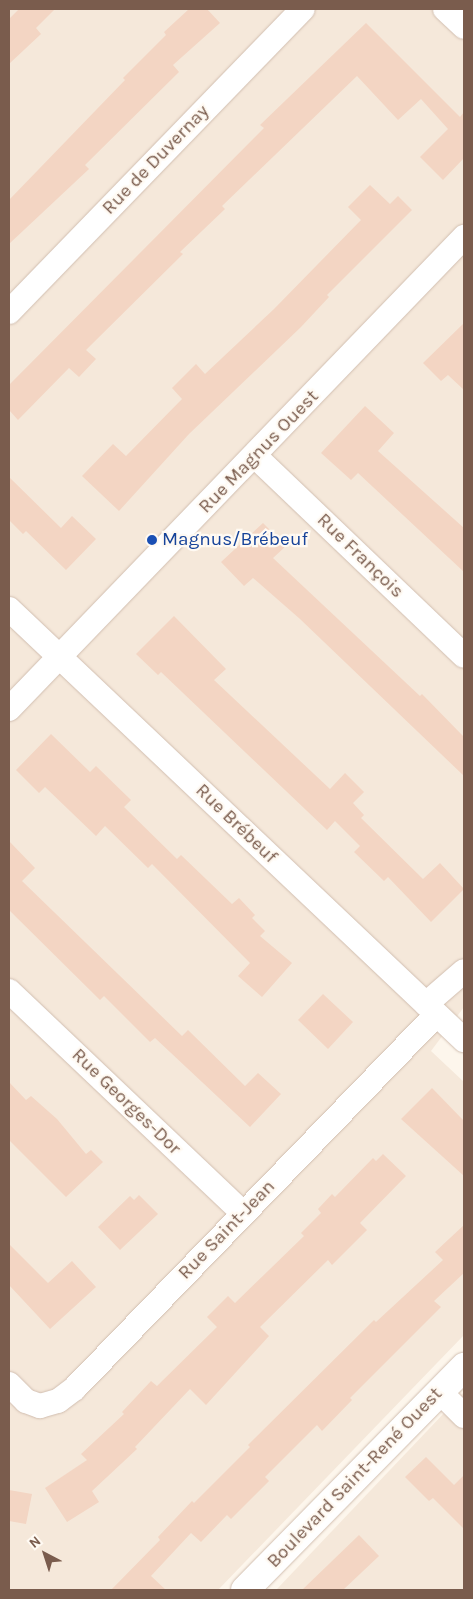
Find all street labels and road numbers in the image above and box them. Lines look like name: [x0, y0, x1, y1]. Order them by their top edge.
street label: Rue de Duvernay: [98, 100, 214, 220]
street label: Rue Magnus Ouest: [194, 386, 324, 518]
street label: Rue François: [312, 509, 408, 603]
street label: Rue Brébeuf: [190, 779, 282, 869]
street label: Rue Georges-Dor: [67, 1044, 185, 1160]
street label: Rue Saint-Jean: [174, 1175, 280, 1285]
street label: Boulevard Saint-René Ouest: [263, 1383, 447, 1573]

